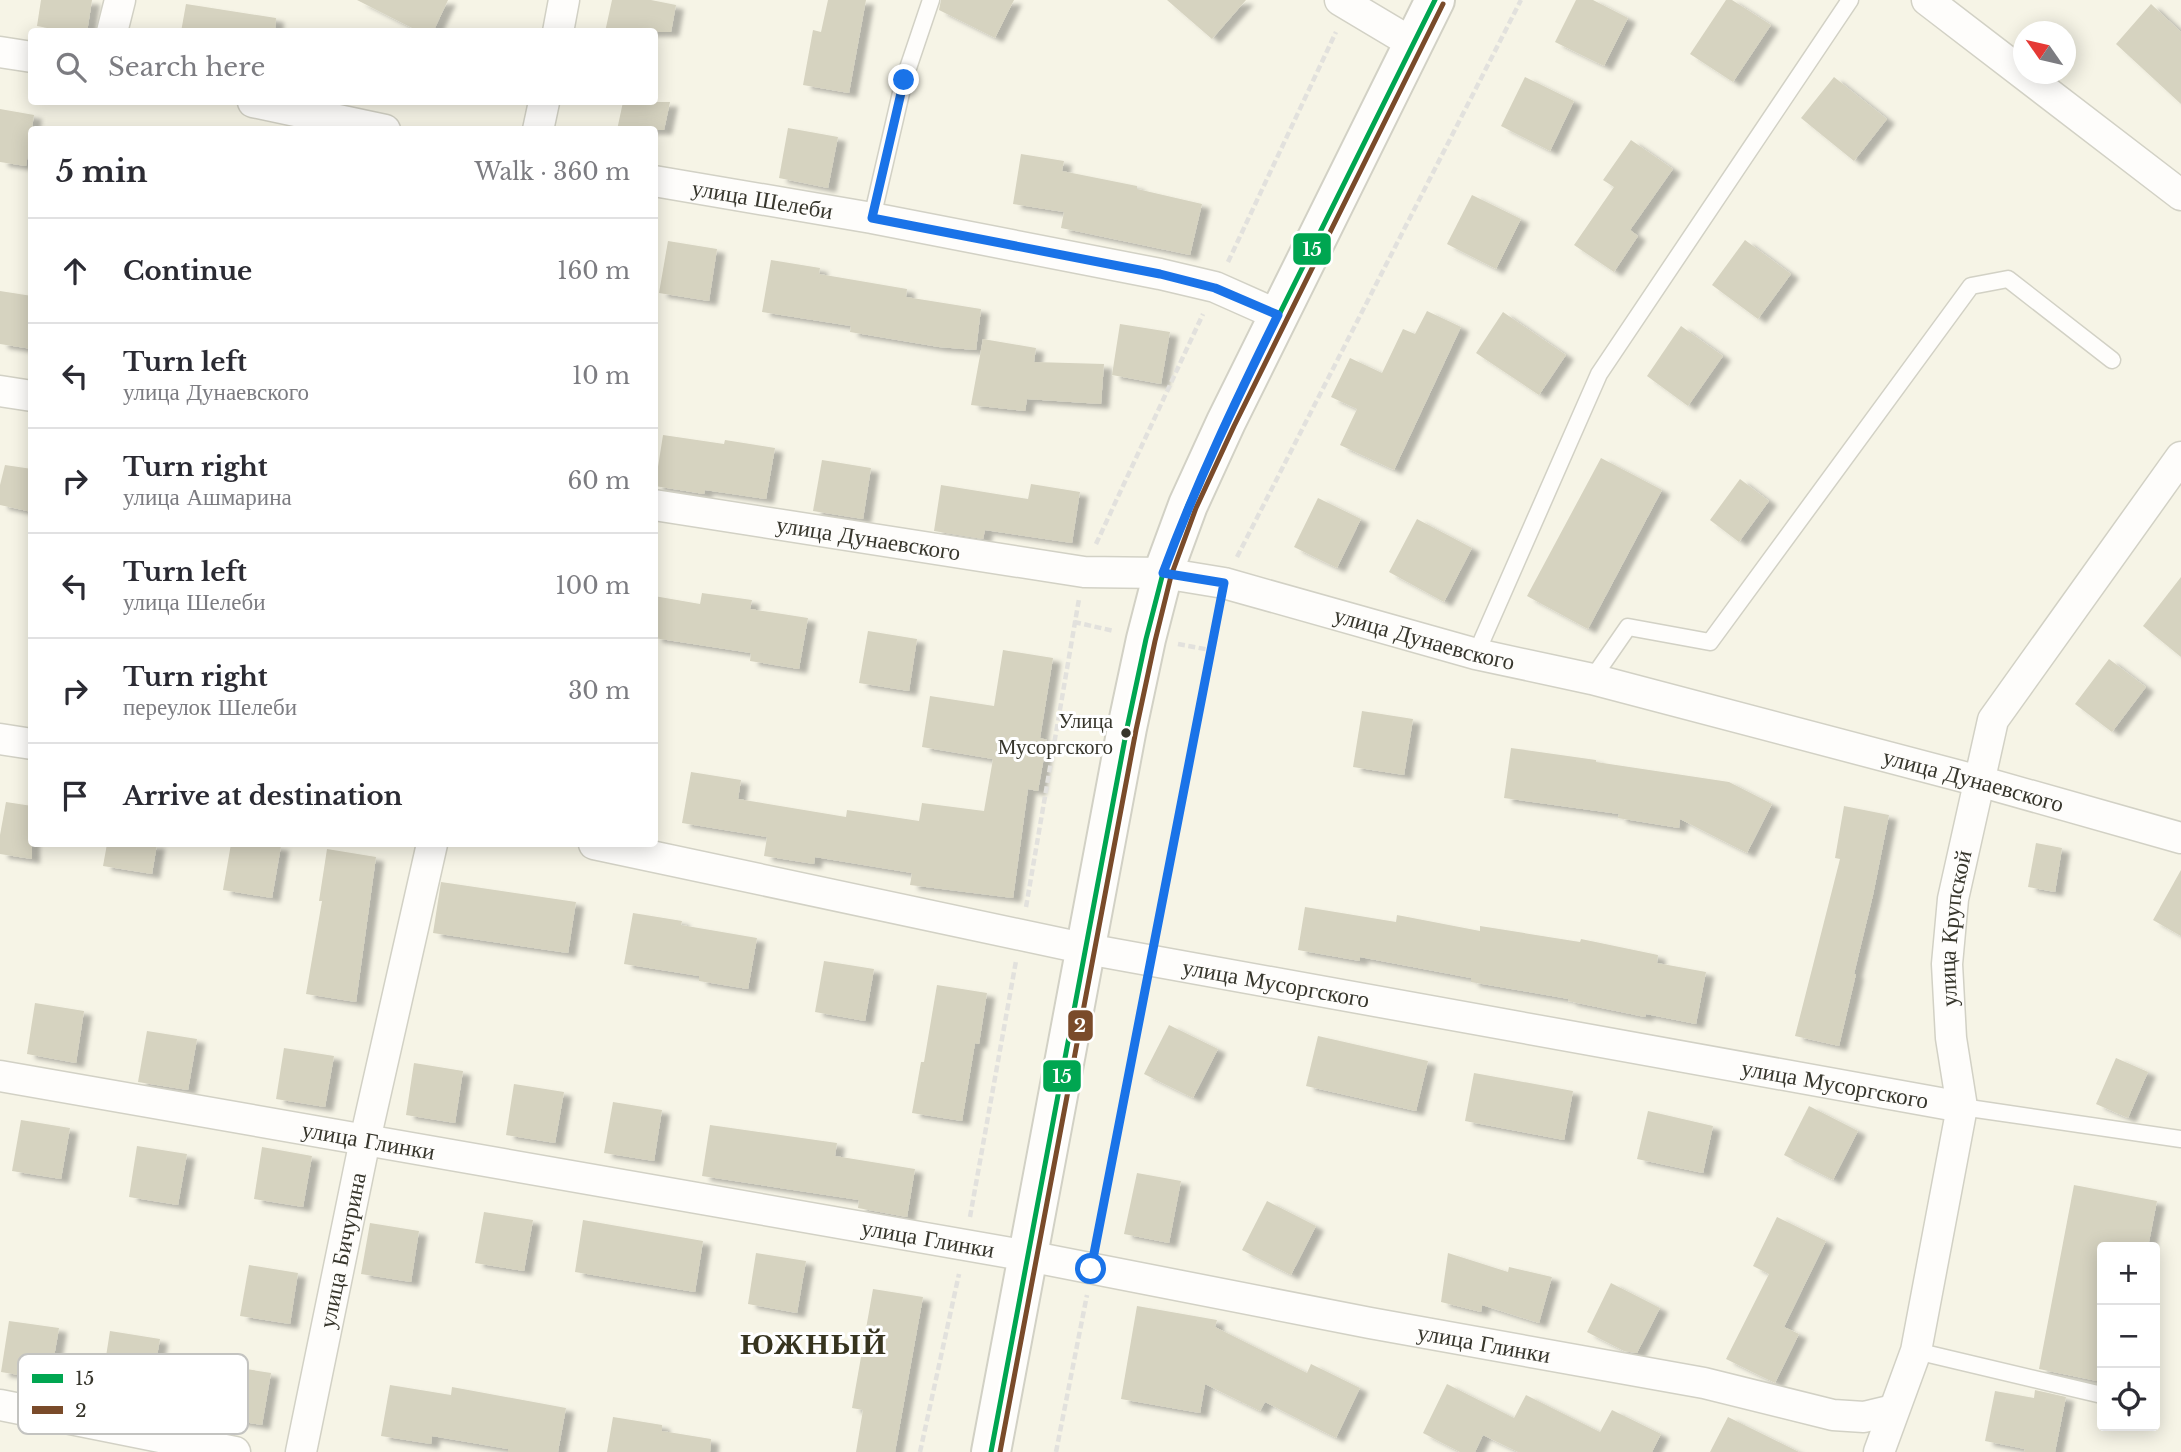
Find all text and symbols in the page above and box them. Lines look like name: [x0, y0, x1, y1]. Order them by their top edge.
north arrow: [2013, 21, 2076, 84]
search box: [28, 28, 658, 105]
icon: search: [52, 48, 90, 86]
text: Search here: [108, 51, 265, 83]
route end: [888, 64, 919, 95]
text: 5 min: [56, 153, 148, 190]
text: Walk · 360 m: [474, 158, 630, 186]
street label: улица Шелеби: [690, 174, 835, 225]
line badge: 15: [1292, 232, 1332, 266]
text: 15: [1302, 238, 1322, 261]
icon: ahead: [56, 252, 94, 290]
text: Continue: [123, 255, 252, 287]
text: 160 m: [557, 257, 630, 285]
text: Turn left: [123, 346, 247, 378]
icon: left: [56, 357, 94, 395]
text: 10 m: [572, 362, 630, 390]
text: улица Дунаевского: [123, 378, 309, 406]
text: Turn right: [123, 451, 268, 483]
icon: right: [56, 462, 94, 500]
text: 60 m: [568, 467, 630, 495]
text: улица Ашмарина: [123, 483, 292, 511]
street label: улица Дунаевского: [774, 510, 963, 567]
text: Turn left: [123, 556, 247, 588]
icon: left: [56, 567, 94, 605]
text: 100 m: [556, 572, 630, 600]
text: улица Шелеби: [123, 588, 266, 616]
street label: улица Дунаевского: [1331, 601, 1517, 676]
text: Turn right: [123, 661, 268, 693]
icon: right: [56, 672, 94, 710]
text: 30 m: [568, 677, 630, 705]
text: переулок Шелеби: [123, 693, 297, 721]
place label: Улица Мусоргского: [998, 708, 1114, 760]
marker: Улица Мусоргского: [1119, 726, 1133, 740]
street label: улица Дунаевского: [1880, 742, 2067, 818]
icon: arrive: [56, 777, 94, 815]
text: Arrive at destination: [123, 780, 403, 812]
street label: улица Крупской: [1933, 847, 1978, 1007]
street label: улица Мусоргского: [1180, 952, 1372, 1014]
line badge: 2: [1067, 1009, 1094, 1042]
text: 2: [1074, 1014, 1086, 1037]
street label: улица Мусоргского: [1739, 1053, 1931, 1115]
line badge: 15: [1042, 1059, 1082, 1093]
text: 15: [1052, 1065, 1072, 1088]
street label: улица Глинки: [300, 1115, 437, 1166]
street label: улица Бичурина: [313, 1170, 372, 1331]
street label: улица Глинки: [859, 1213, 997, 1264]
map controls: [2097, 1242, 2160, 1431]
button: +: [2097, 1242, 2160, 1305]
route start: [1075, 1253, 1106, 1284]
button: −: [2097, 1305, 2160, 1368]
street label: улица Глинки: [1415, 1318, 1553, 1369]
district label: ЮЖНЫЙ: [740, 1325, 888, 1362]
legend: [18, 1354, 248, 1434]
text: 15: [75, 1367, 94, 1390]
button: locate: [2097, 1368, 2160, 1431]
text: 2: [75, 1399, 87, 1422]

